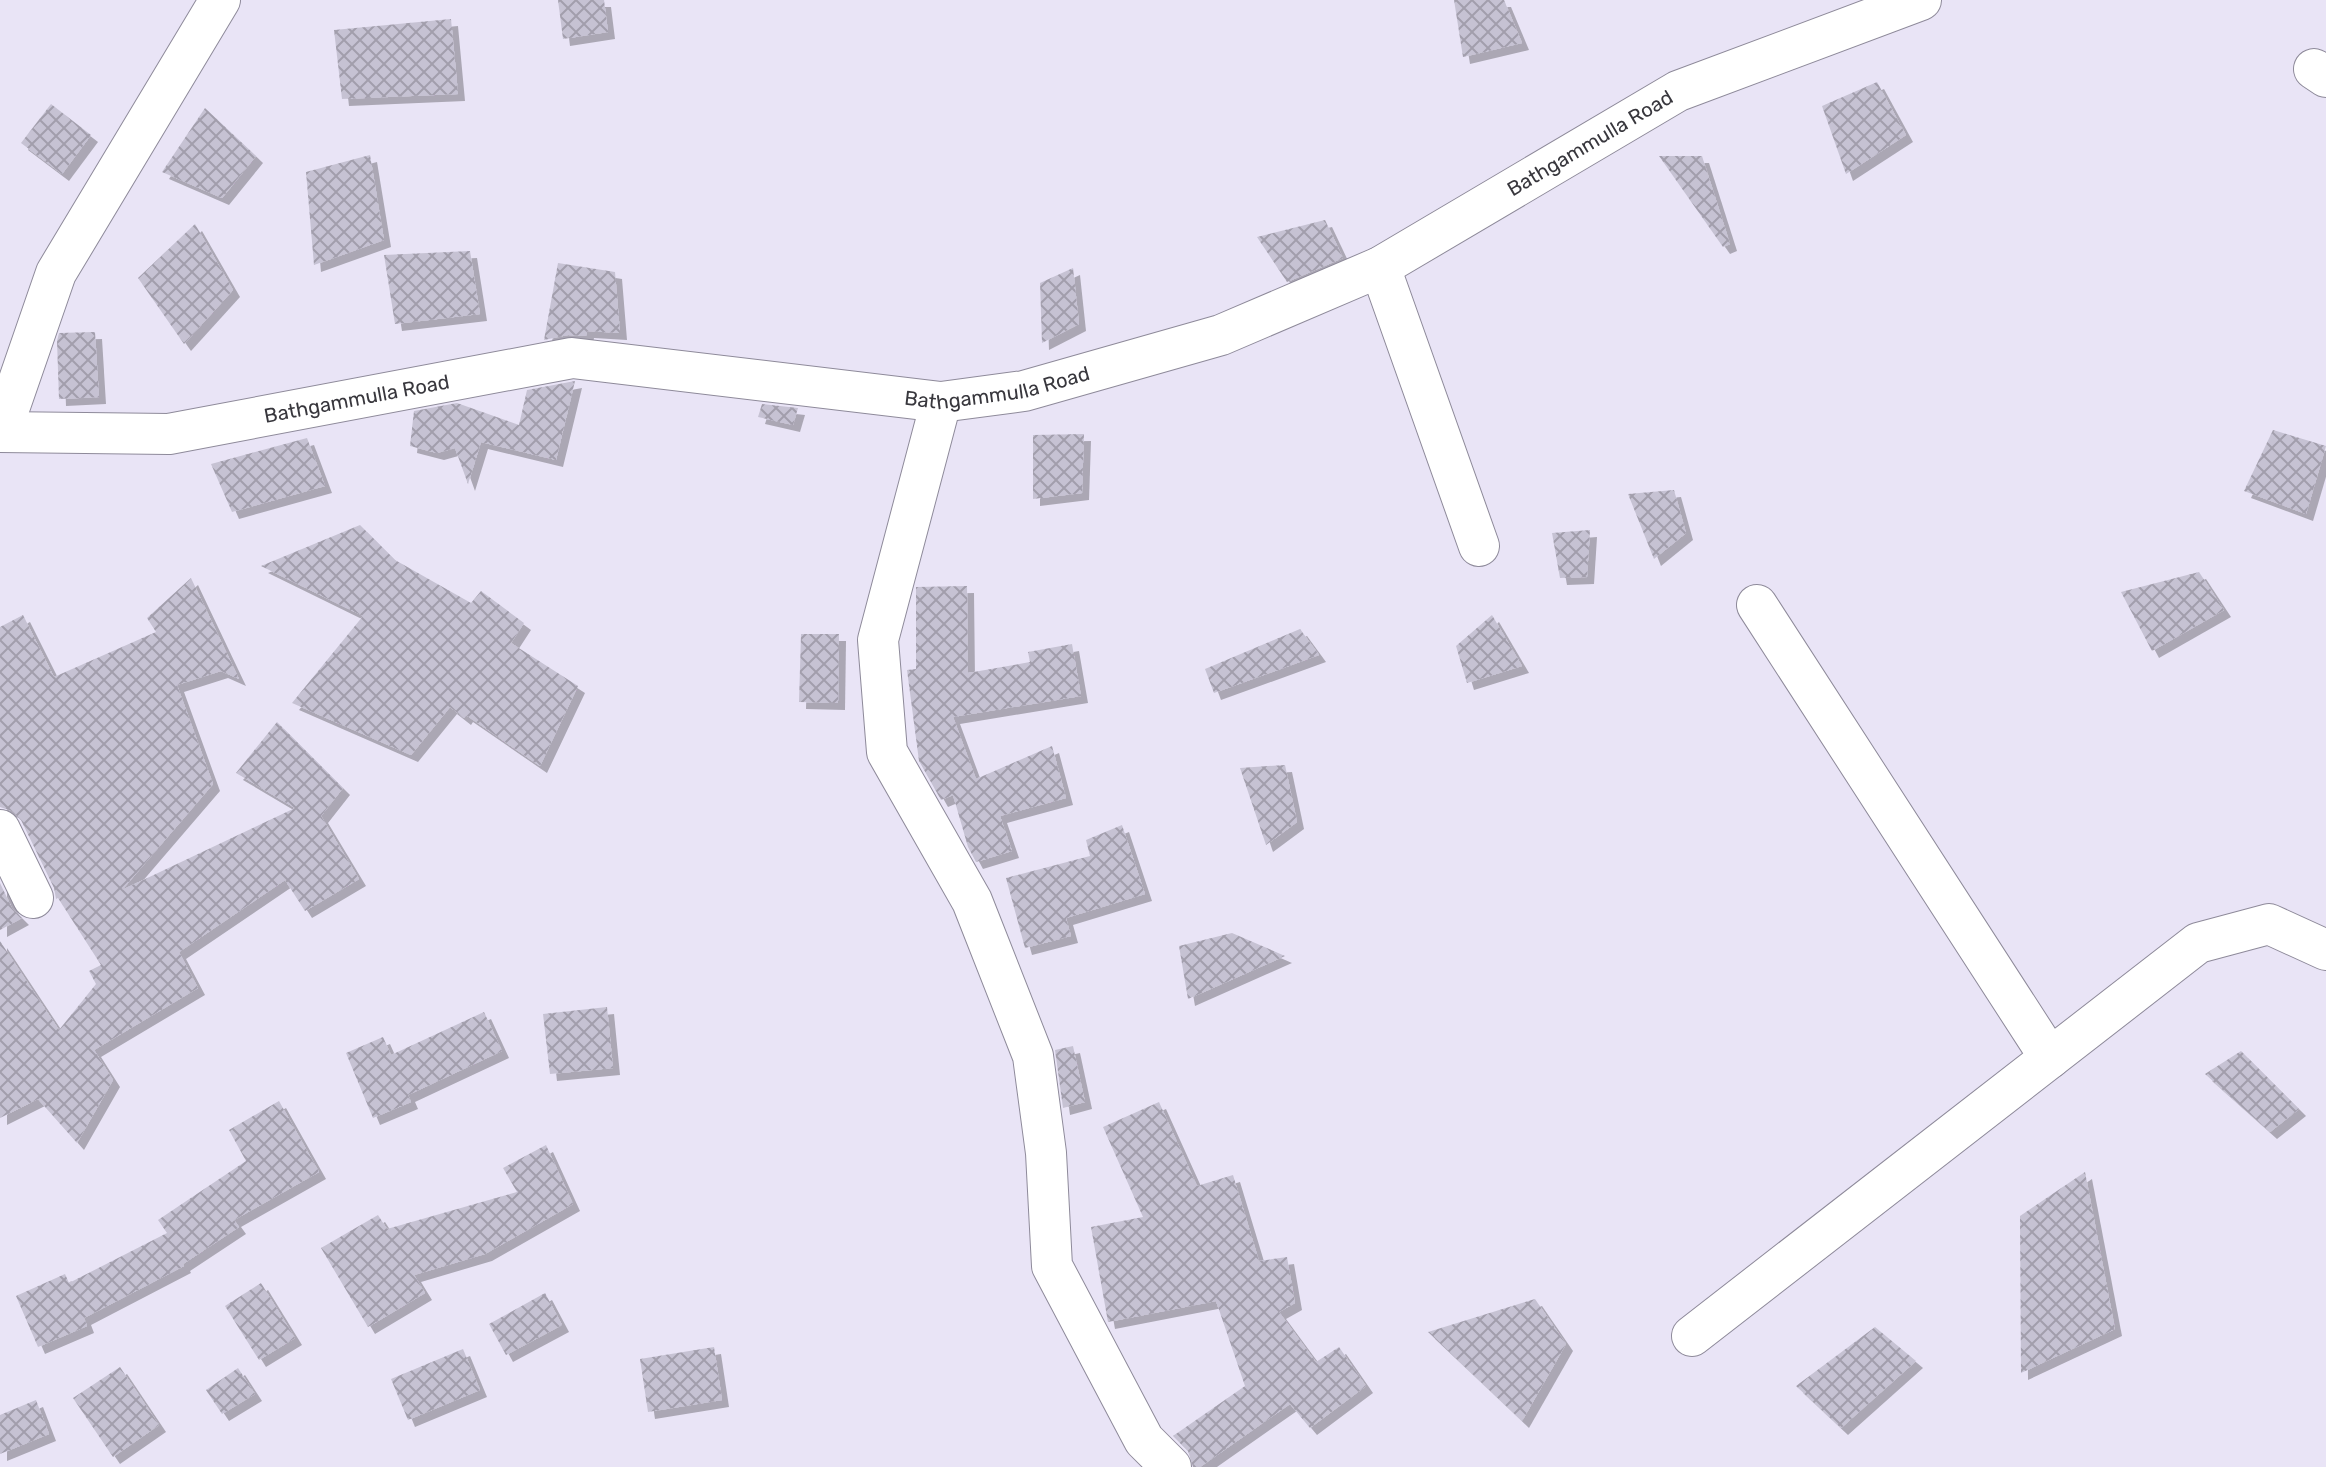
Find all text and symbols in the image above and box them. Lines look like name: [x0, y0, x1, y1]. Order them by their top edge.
street label: Bathgammulla Road: [1503, 85, 1677, 201]
street label: Bathgammulla Road: [903, 361, 1092, 415]
street label: Bathgammulla Road: [262, 369, 451, 428]

